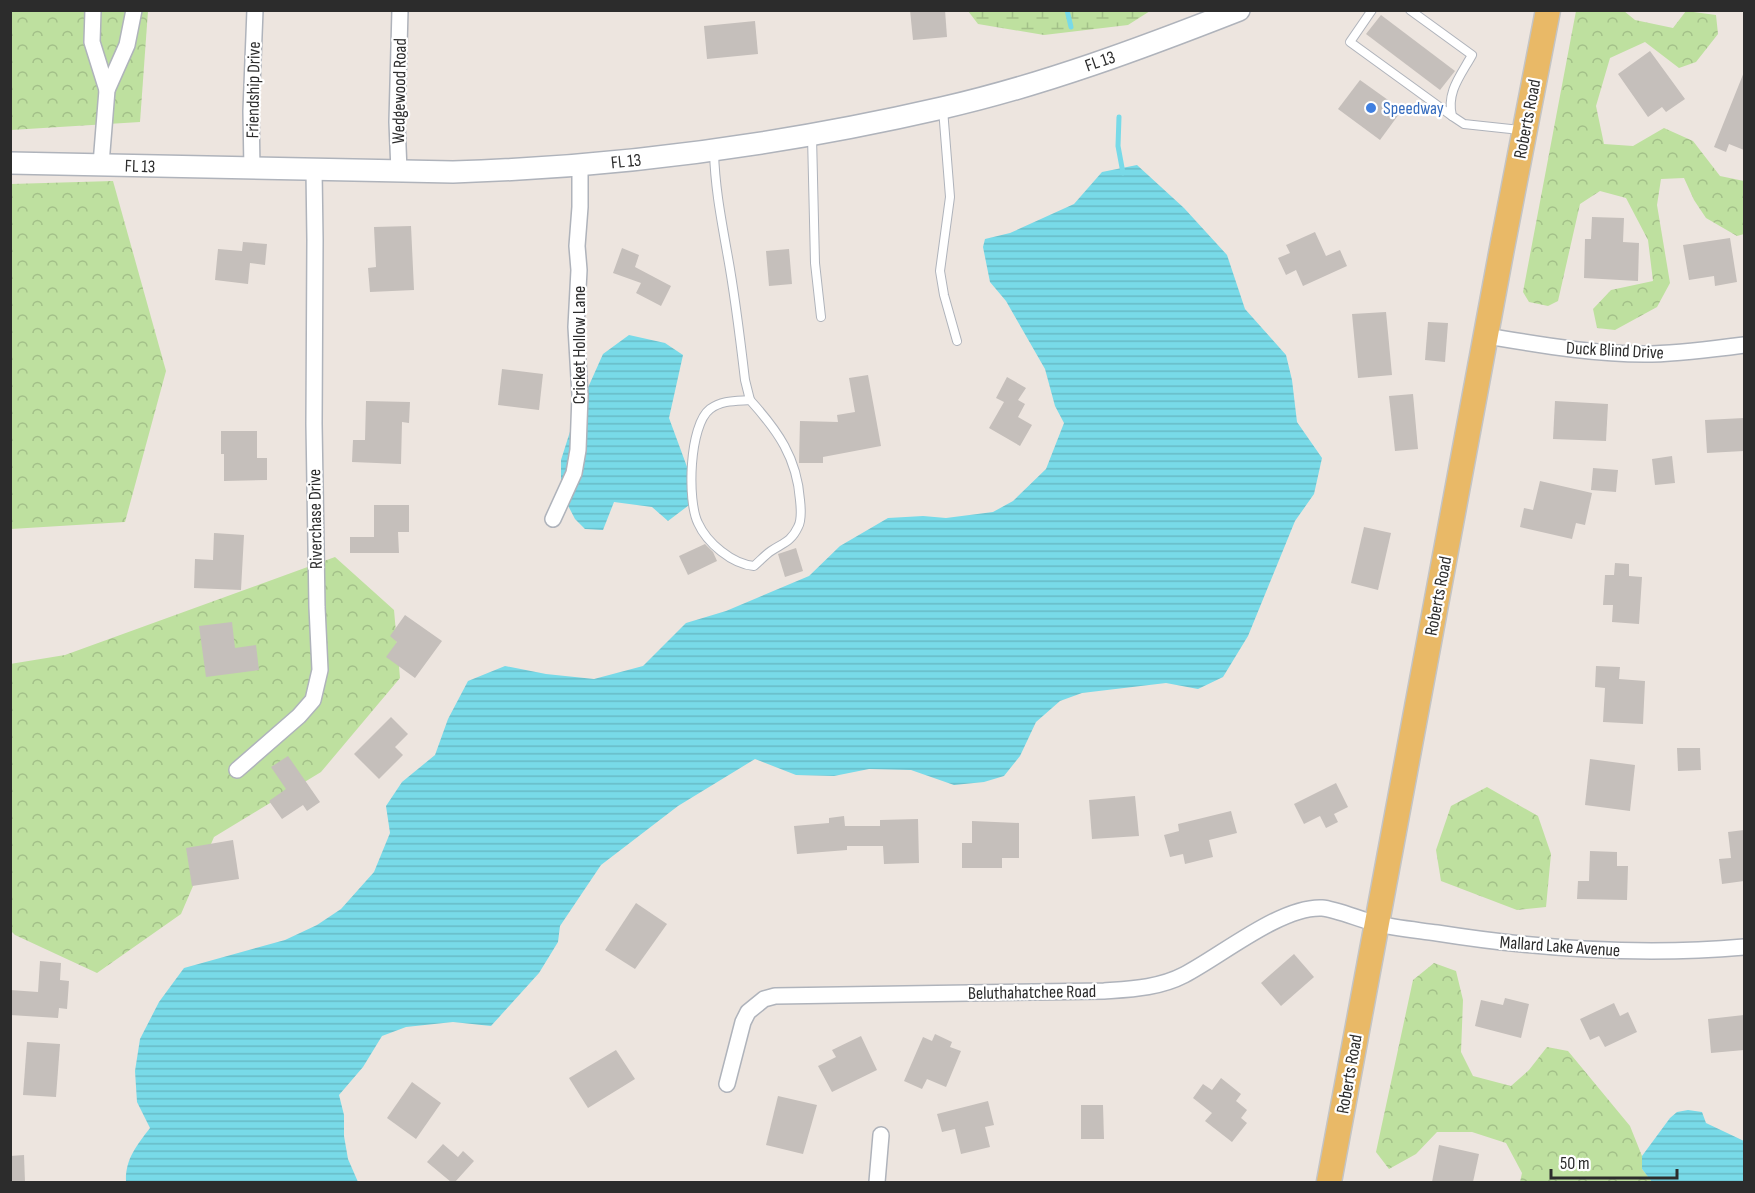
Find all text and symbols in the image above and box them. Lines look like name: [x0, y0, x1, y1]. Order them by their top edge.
street label: Wedgewood Road: [388, 38, 411, 144]
street label: Friendship Drive: [242, 41, 265, 139]
street label: FL 13: [1082, 47, 1118, 76]
street label: Roberts Road: [1510, 78, 1545, 161]
place label: Speedway: [1383, 98, 1444, 119]
marker: Speedway: [1364, 101, 1378, 115]
street label: FL 13: [610, 149, 642, 174]
street label: FL 13: [124, 155, 156, 178]
street label: Cricket Hollow Lane: [569, 286, 590, 404]
street label: Duck Blind Drive: [1566, 337, 1664, 364]
street label: Riverchase Drive: [304, 469, 327, 569]
street label: Roberts Road: [1421, 555, 1456, 638]
street label: Mallard Lake Avenue: [1499, 932, 1621, 961]
street label: Beluthahatchee Road: [968, 981, 1096, 1004]
street label: Roberts Road: [1332, 1033, 1367, 1115]
scale bar: [1551, 1142, 1677, 1180]
text: 50 m: [1560, 1153, 1590, 1174]

